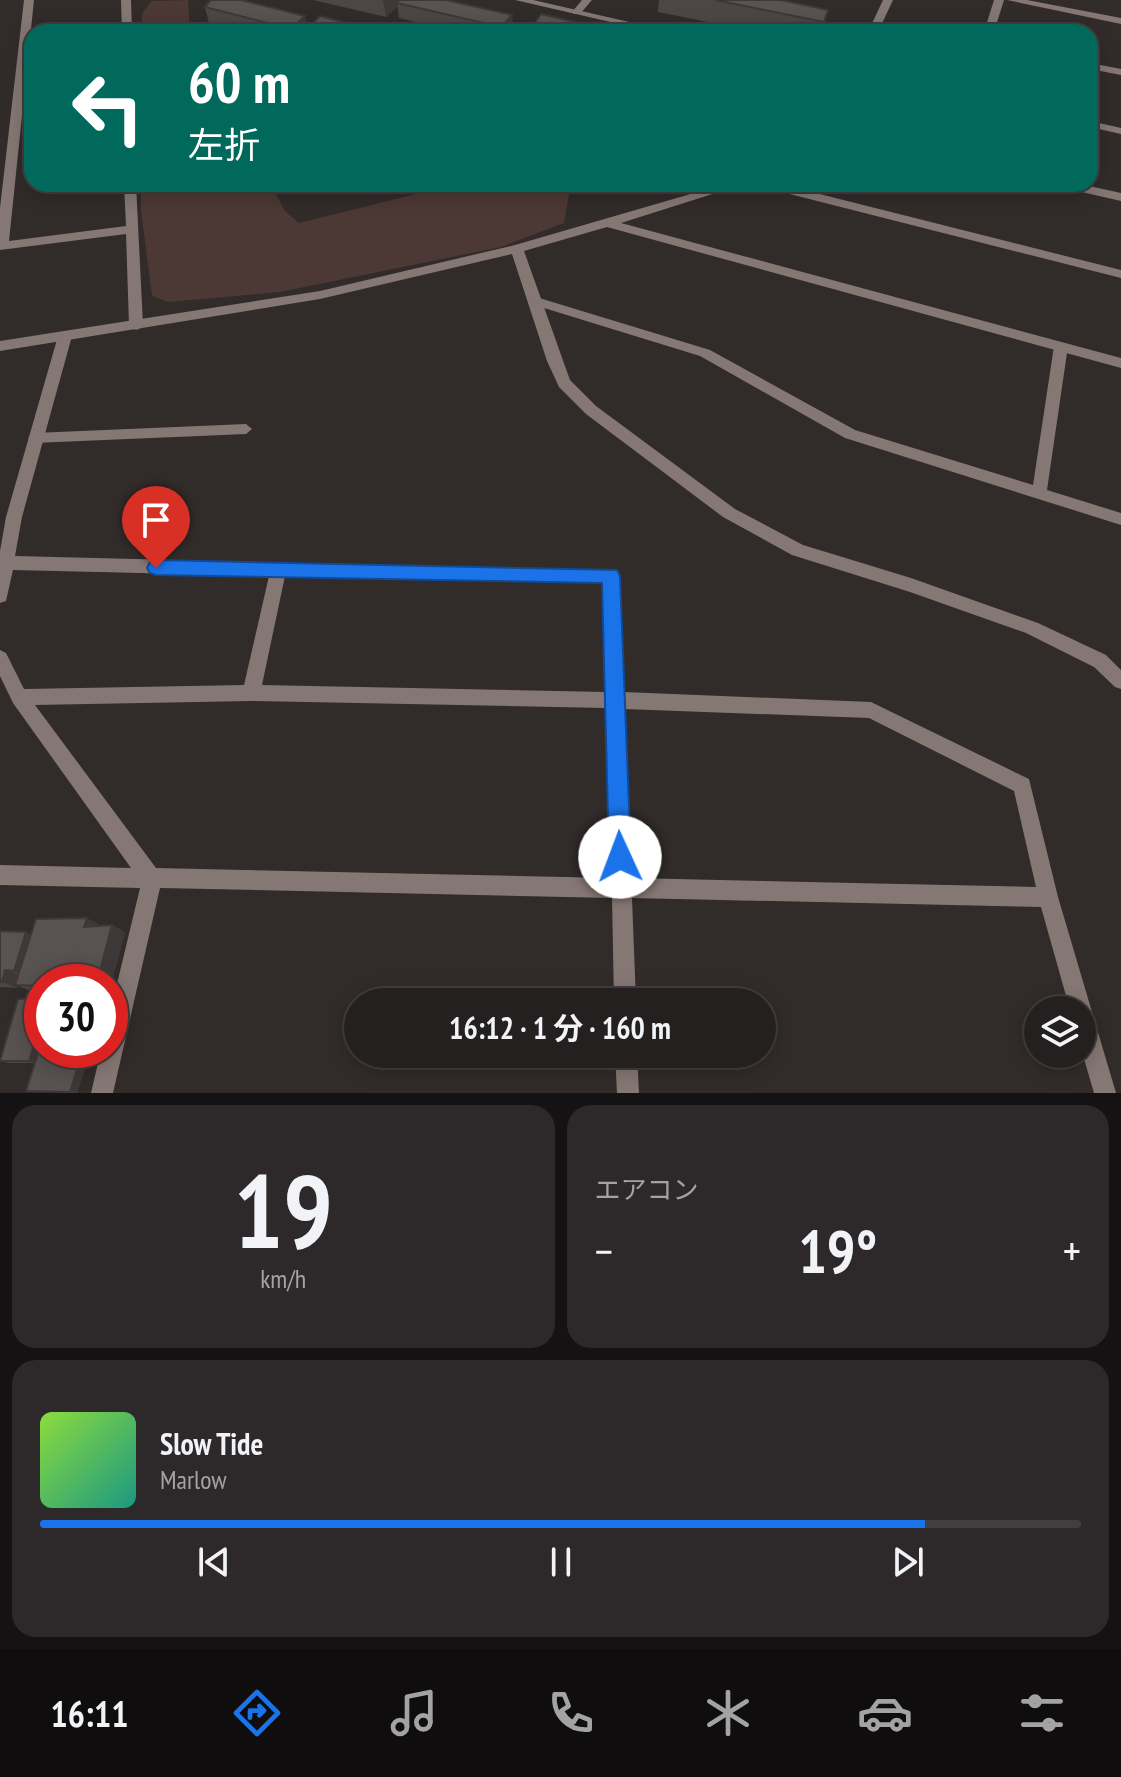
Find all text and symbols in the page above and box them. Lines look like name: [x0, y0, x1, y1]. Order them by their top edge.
text: 60 m: [188, 46, 290, 118]
icon: left: [56, 56, 160, 160]
text: 左折: [188, 121, 260, 168]
pin: [122, 486, 190, 568]
icon: arrive: [134, 498, 178, 542]
position arrow: [578, 815, 662, 899]
speed limit sign: 30: [24, 964, 128, 1068]
map controls: [1024, 996, 1096, 1068]
button: layers: [1024, 996, 1096, 1068]
text: 16:12 · 1 分 · 160 m: [449, 1008, 671, 1047]
text: 19: [234, 1142, 333, 1277]
text: エアコン: [595, 1173, 699, 1206]
text: 19°: [798, 1212, 877, 1290]
text: −: [595, 1222, 613, 1279]
text: +: [1063, 1222, 1081, 1279]
text: km/h: [260, 1262, 306, 1295]
text: Slow Tide: [160, 1424, 263, 1463]
text: Marlow: [160, 1463, 226, 1496]
icon: previous: [192, 1540, 236, 1584]
icon: pause: [539, 1540, 583, 1584]
icon: next: [886, 1540, 930, 1584]
icon: directions: [229, 1685, 285, 1741]
icon: music: [386, 1685, 442, 1741]
icon: phone: [543, 1685, 599, 1741]
icon: climate: [700, 1685, 756, 1741]
icon: car: [857, 1685, 913, 1741]
icon: filters: [1014, 1685, 1070, 1741]
text: 16:11: [51, 1690, 128, 1737]

